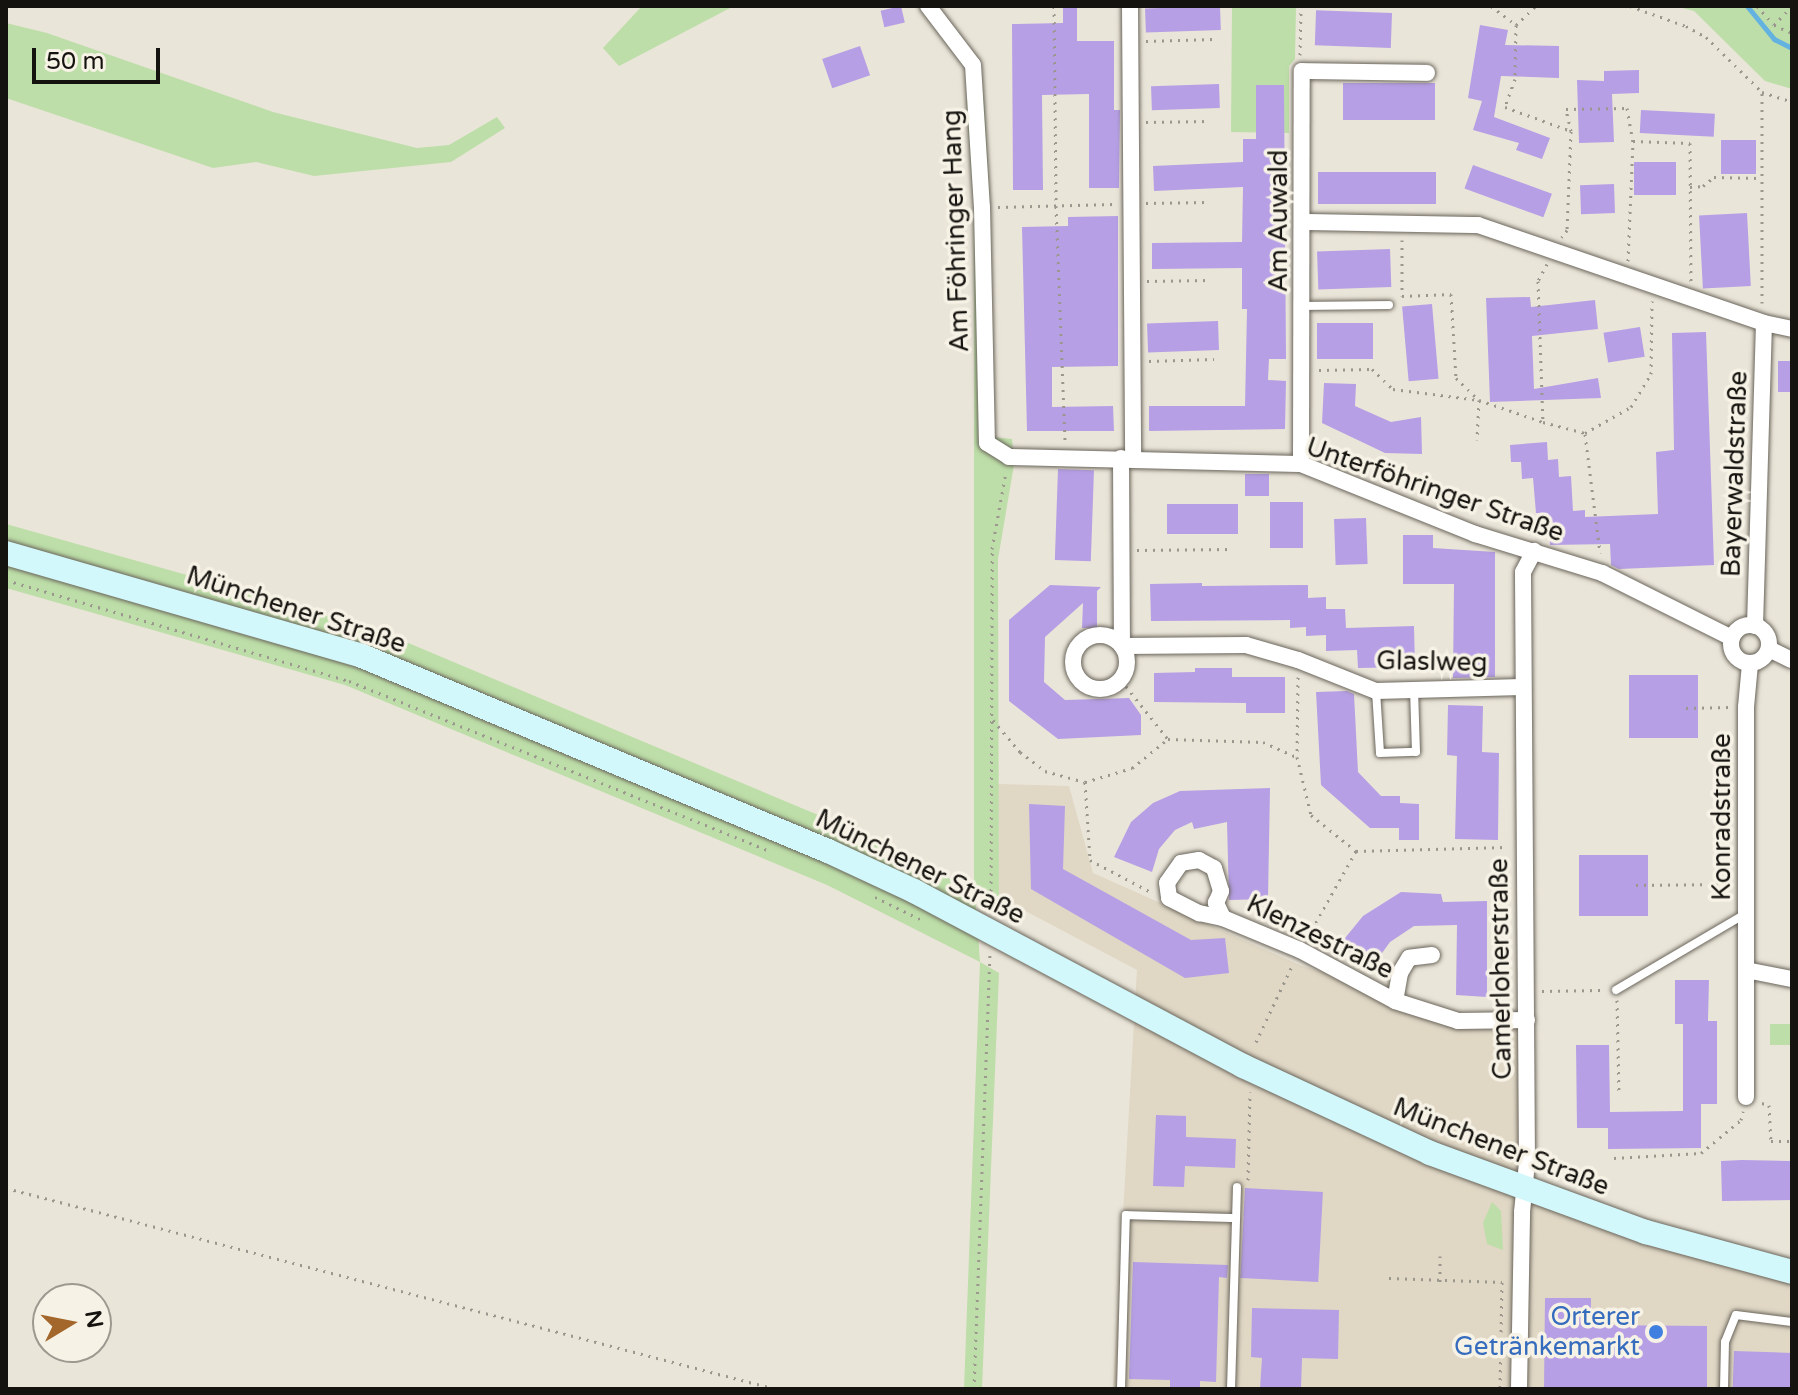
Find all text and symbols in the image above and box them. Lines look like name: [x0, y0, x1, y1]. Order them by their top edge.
scale bar: [36, 32, 164, 82]
text: 50 m: [46, 47, 104, 76]
street label: Am Föhringer Hang: [936, 109, 976, 353]
street label: Am Auwald: [1263, 150, 1295, 292]
street label: Bayerwaldstraße: [1716, 370, 1754, 578]
street label: Unterföhringer Straße: [1302, 431, 1568, 549]
street label: Münchener Straße: [182, 560, 410, 660]
street label: Glaslweg: [1376, 645, 1488, 679]
street label: Konradstraße: [1706, 733, 1738, 901]
street label: Münchener Straße: [810, 803, 1030, 931]
street label: Camerloherstraße: [1483, 858, 1519, 1080]
street label: Klenzestraße: [1241, 888, 1399, 986]
street label: Münchener Straße: [1389, 1091, 1613, 1203]
north arrow: [32, 1283, 112, 1363]
place label: Orterer Getränkemarkt: [1454, 1301, 1640, 1362]
text: N: [79, 1308, 108, 1330]
marker: Orterer Getränkemarkt: [1647, 1323, 1665, 1341]

